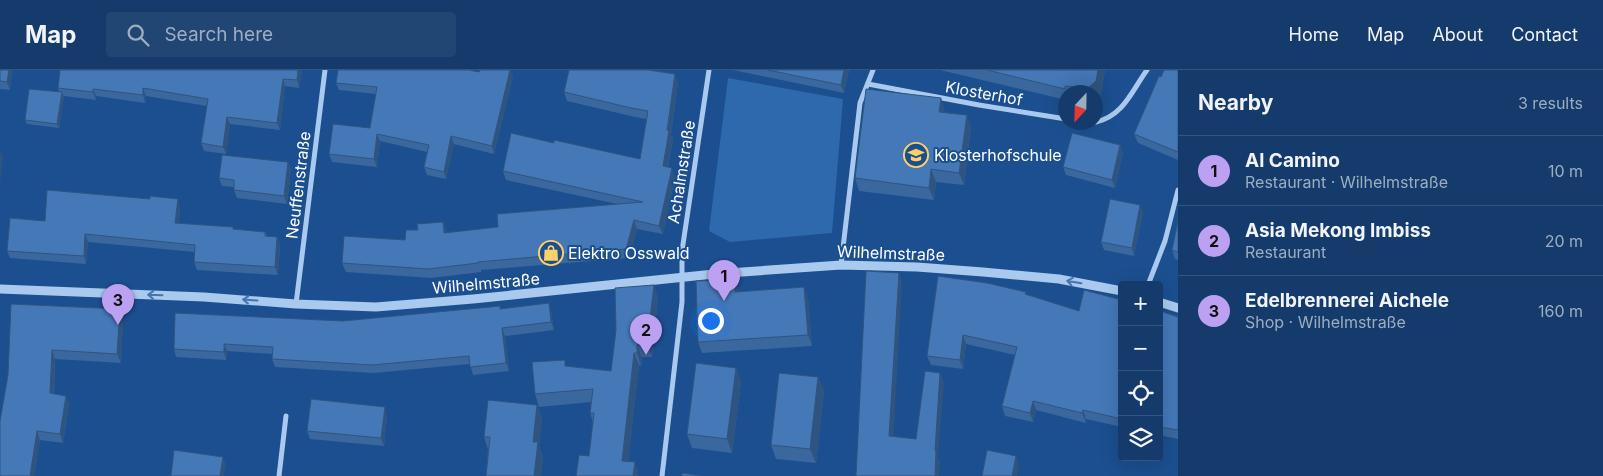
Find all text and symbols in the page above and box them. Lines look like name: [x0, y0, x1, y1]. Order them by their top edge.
search box: [106, 12, 456, 57]
text: Map: [25, 20, 76, 49]
icon: search: [124, 21, 152, 49]
text: Search here: [164, 23, 273, 46]
text: Home: [1289, 24, 1339, 45]
text: Map: [1367, 24, 1404, 45]
text: About: [1432, 24, 1483, 45]
text: Contact: [1511, 24, 1578, 45]
street label: Klosterhof: [944, 76, 1024, 110]
north arrow: [1058, 85, 1103, 130]
text: Nearby: [1198, 90, 1273, 115]
text: 3 results: [1518, 93, 1583, 113]
street label: Achalmstraße: [663, 119, 699, 225]
street label: Neuffenstraße: [281, 130, 315, 240]
school or university icon: Klosterhofschule: [903, 142, 929, 168]
place label: Klosterhofschule: [934, 145, 1062, 165]
text: Al Camino: [1245, 149, 1340, 172]
text: 1: [1211, 161, 1217, 181]
text: 10 m: [1548, 161, 1583, 181]
text: Restaurant · Wilhelmstraße: [1245, 172, 1448, 192]
text: Asia Mekong Imbiss: [1245, 219, 1431, 242]
text: 2: [1209, 231, 1219, 251]
text: 20 m: [1545, 231, 1583, 251]
shop icon: Elektro Osswald: [538, 240, 564, 266]
street label: Wilhelmstraße: [837, 241, 945, 265]
text: Restaurant: [1245, 242, 1326, 262]
place label: Elektro Osswald: [568, 243, 690, 263]
pin: 1: [708, 260, 740, 301]
street label: Wilhelmstraße: [431, 268, 541, 298]
one-way arrow: [1066, 276, 1082, 286]
map controls: [1118, 281, 1163, 461]
button: +: [1118, 281, 1163, 326]
pin: 3: [102, 284, 134, 325]
text: Edelbrennerei Aichele: [1245, 289, 1449, 312]
one-way arrow: [147, 290, 164, 300]
one-way arrow: [242, 296, 258, 305]
text: 3: [1209, 301, 1219, 321]
text: 160 m: [1538, 301, 1583, 321]
your location: [698, 308, 724, 334]
text: Shop · Wilhelmstraße: [1245, 312, 1406, 332]
pin: 2: [630, 314, 662, 355]
button: −: [1118, 326, 1163, 371]
button: locate: [1118, 371, 1163, 416]
button: layers: [1118, 416, 1163, 461]

